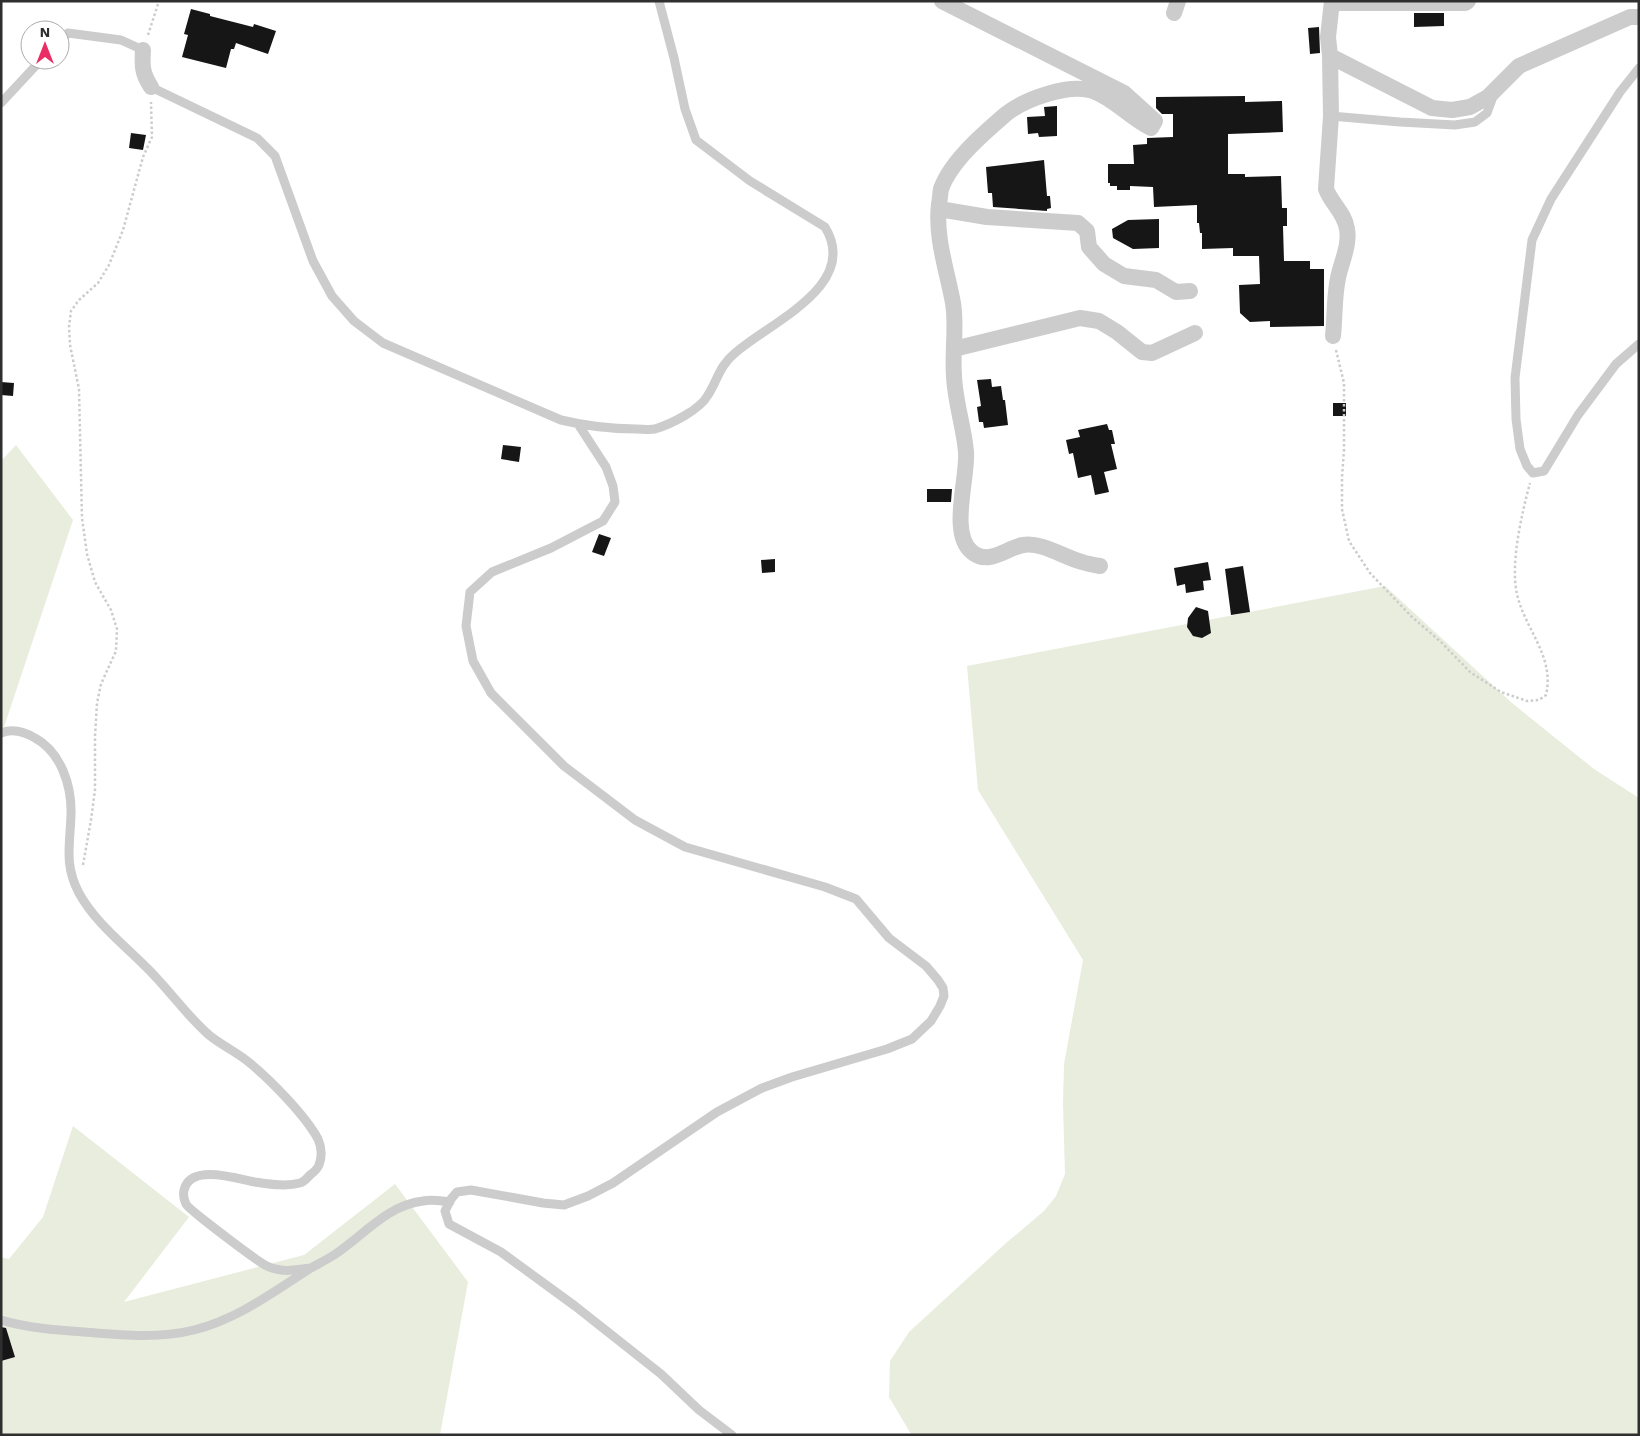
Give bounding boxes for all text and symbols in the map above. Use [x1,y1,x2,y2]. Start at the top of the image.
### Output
north arrow [20,20,70,70]
text: N [40,24,50,40]

